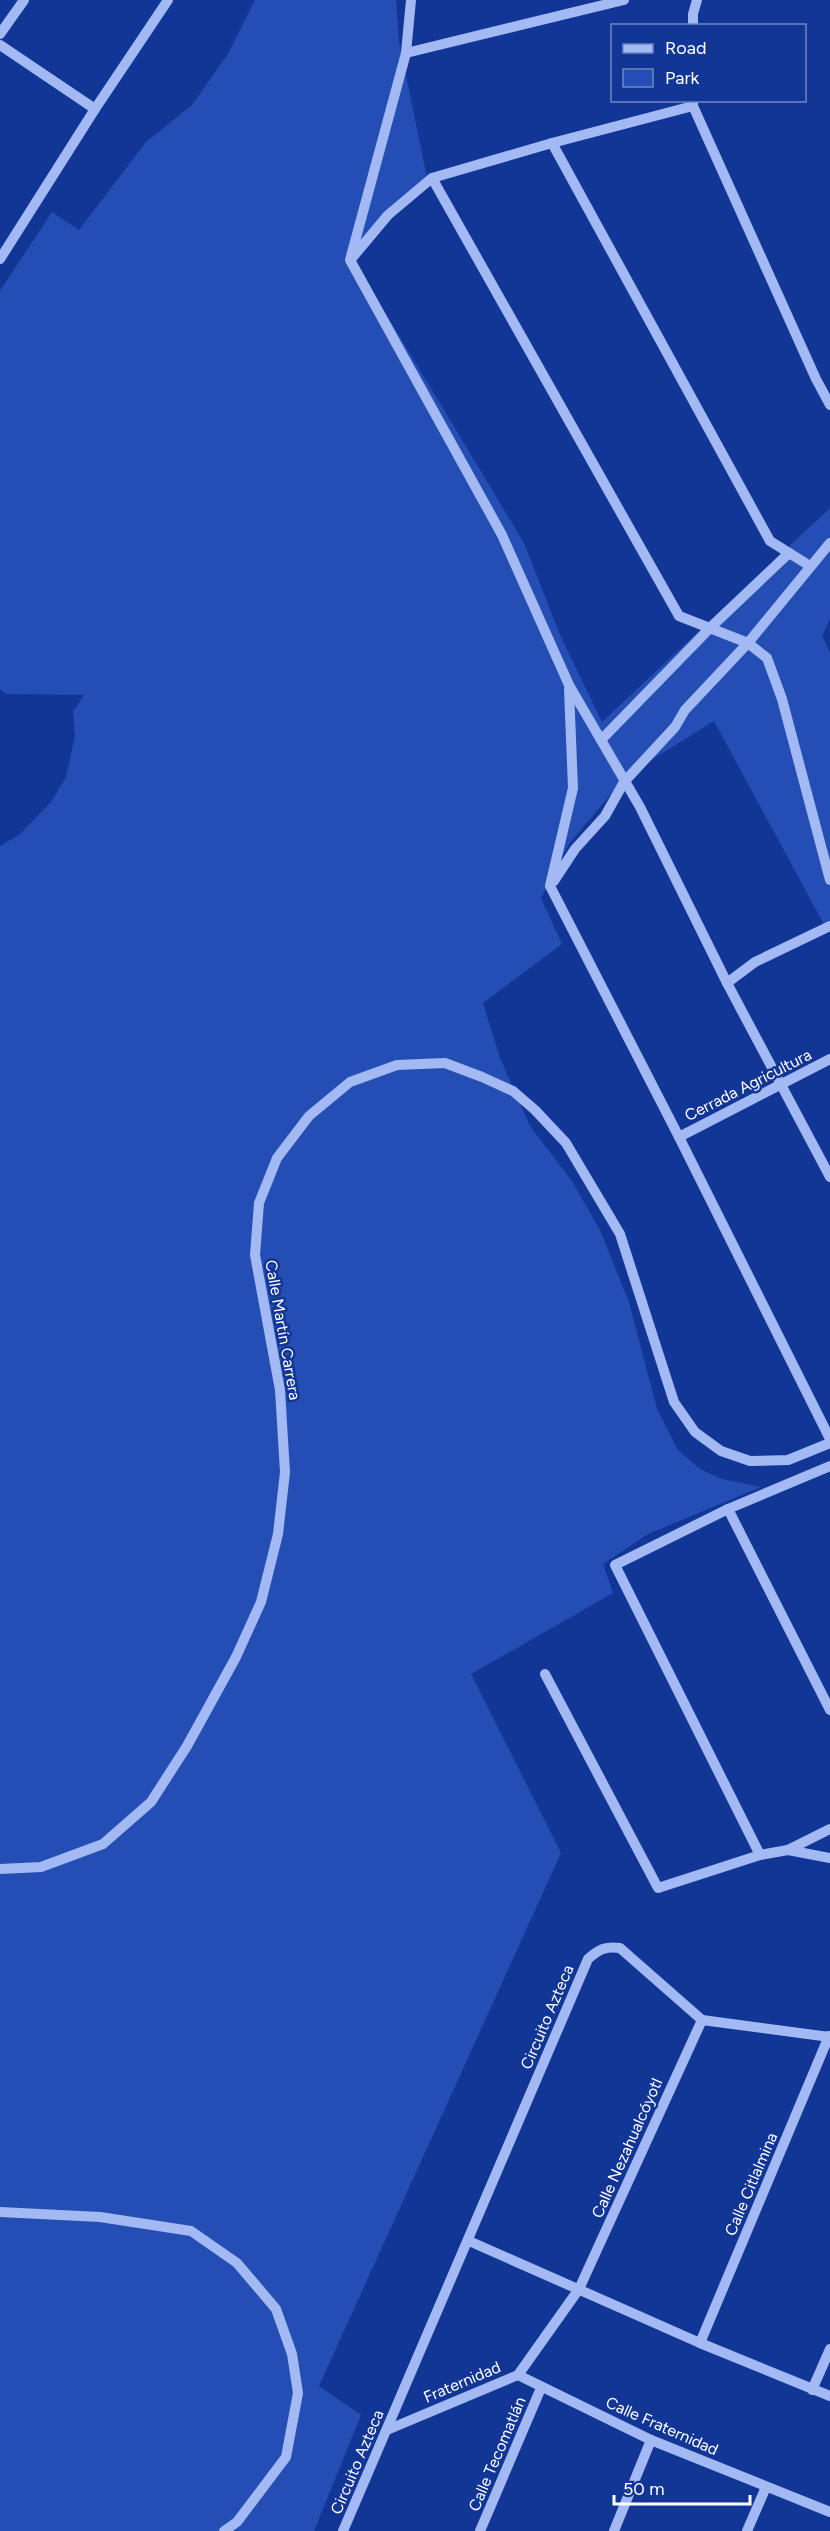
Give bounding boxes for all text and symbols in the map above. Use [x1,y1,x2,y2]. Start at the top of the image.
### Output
legend [611,24,806,102]
text: Road [665,37,706,59]
text: Park [665,67,700,89]
street label: Cerrada Agricultura [681,1045,815,1125]
street label: Calle Martín Carrera [261,1258,305,1402]
street label: Circuito Azteca [516,1962,578,2072]
street label: Calle Nezahualcóyotl [588,2075,666,2221]
street label: Calle Citlalmina [721,2130,781,2238]
street label: Fraternidad [421,2357,503,2407]
street label: Calle Fraternidad [603,2393,721,2459]
street label: Calle Tecomatlán [464,2394,530,2514]
street label: Circuito Azteca [326,2407,388,2517]
scale bar [614,2468,750,2506]
text: 50 m [623,2478,665,2500]

